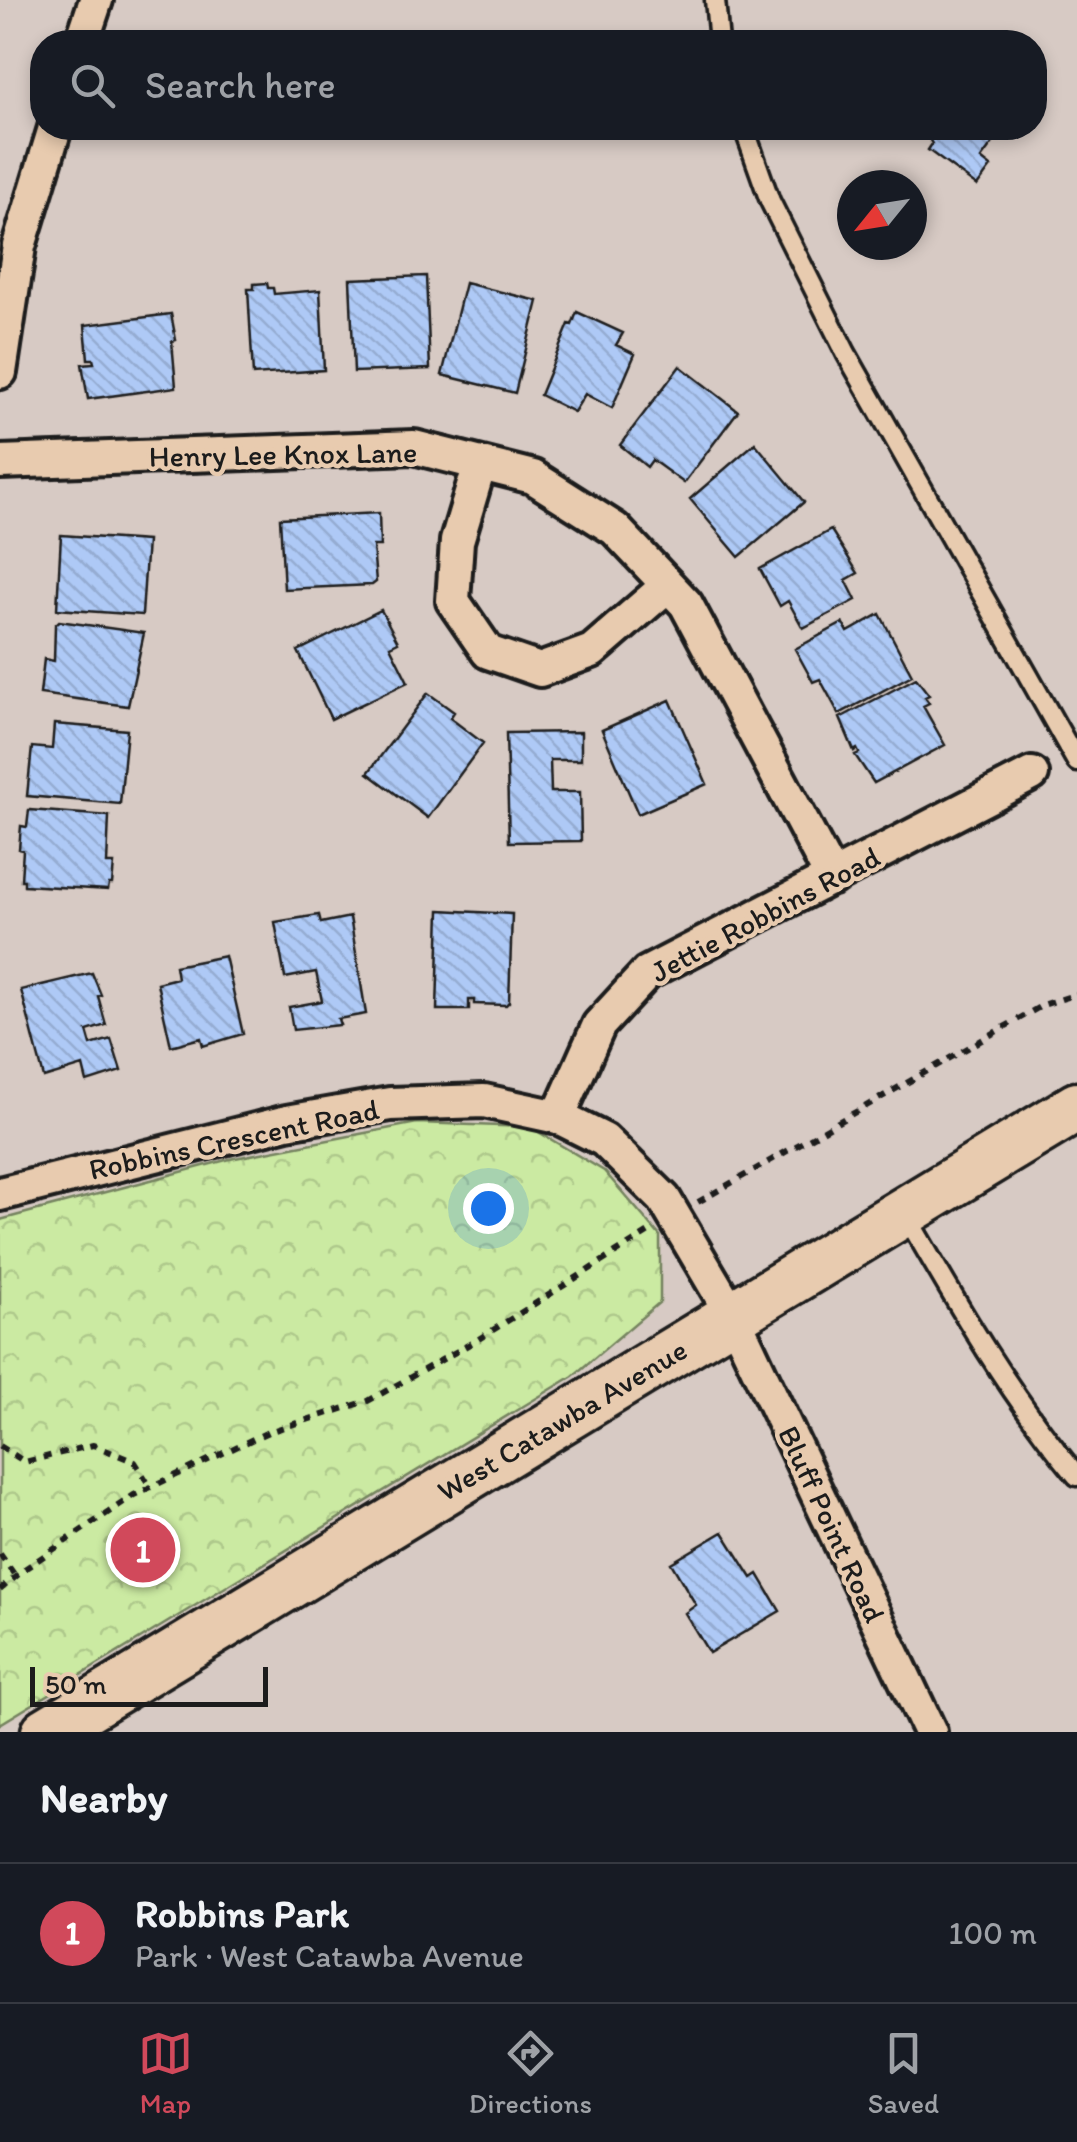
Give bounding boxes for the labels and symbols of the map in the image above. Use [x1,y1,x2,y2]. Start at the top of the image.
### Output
north arrow [837,170,927,260]
street label: Henry Lee Knox Lane [148,433,418,475]
street label: Jettie Robbins Road [644,838,886,990]
street label: Robbins Crescent Road [86,1090,383,1188]
your location [463,1183,514,1234]
street label: West Catawba Avenue [430,1331,694,1509]
street label: Bluff Point Road [770,1420,894,1628]
pin: 1 [110,1512,176,1588]
scale bar [30,1662,268,1706]

